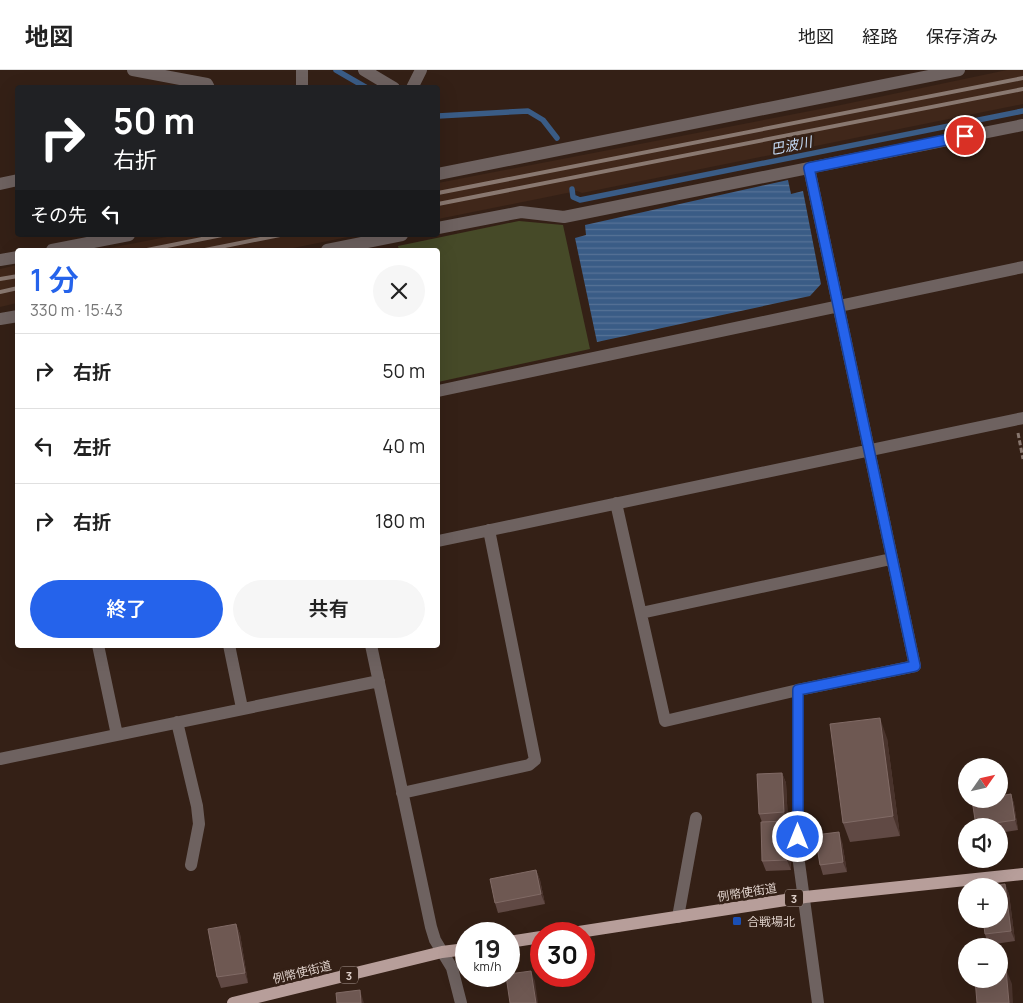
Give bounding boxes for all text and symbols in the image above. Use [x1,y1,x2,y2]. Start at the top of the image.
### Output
text: 地図 [25,19,73,52]
text: 地図 [798,24,834,48]
text: 経路 [862,24,898,48]
text: 保存済み [926,24,998,48]
text: 50 m [113,97,195,145]
icon: right [30,105,95,170]
pin [944,115,986,157]
icon: arrive [951,122,979,150]
water label: 巴波川 [769,131,815,158]
text: 右折 [113,145,157,175]
icon: left [97,200,125,228]
text: その先 [30,202,87,228]
text: 1 分 [30,259,79,300]
button: close [373,265,425,317]
text: 330 m · 15:43 [30,299,123,321]
icon: right [30,357,58,385]
text: 50 m [383,358,425,384]
text: 右折 [73,359,111,385]
icon: left [30,432,58,460]
text: 40 m [382,433,425,459]
text: 左折 [73,434,111,460]
icon: right [30,507,58,535]
text: 180 m [375,508,425,534]
text: 右折 [73,509,111,535]
button: 終了 [30,580,223,638]
button: 共有 [233,580,425,638]
north arrow [958,758,1008,808]
map controls [958,758,1008,988]
position arrow [771,810,823,862]
button: sound [958,818,1008,868]
button: + [958,878,1008,928]
street label: 例幣使街道 [716,879,778,905]
road number: 3 [785,890,803,906]
place label: 合戦場北 [747,913,795,930]
marker: 合戦場北 [731,915,743,927]
speed limit sign: 30 [530,922,595,987]
text: 19 [474,931,501,966]
button: − [958,938,1008,988]
street label: 例幣使街道 [271,956,333,988]
text: km/h [474,958,501,975]
road number: 3 [340,966,358,984]

